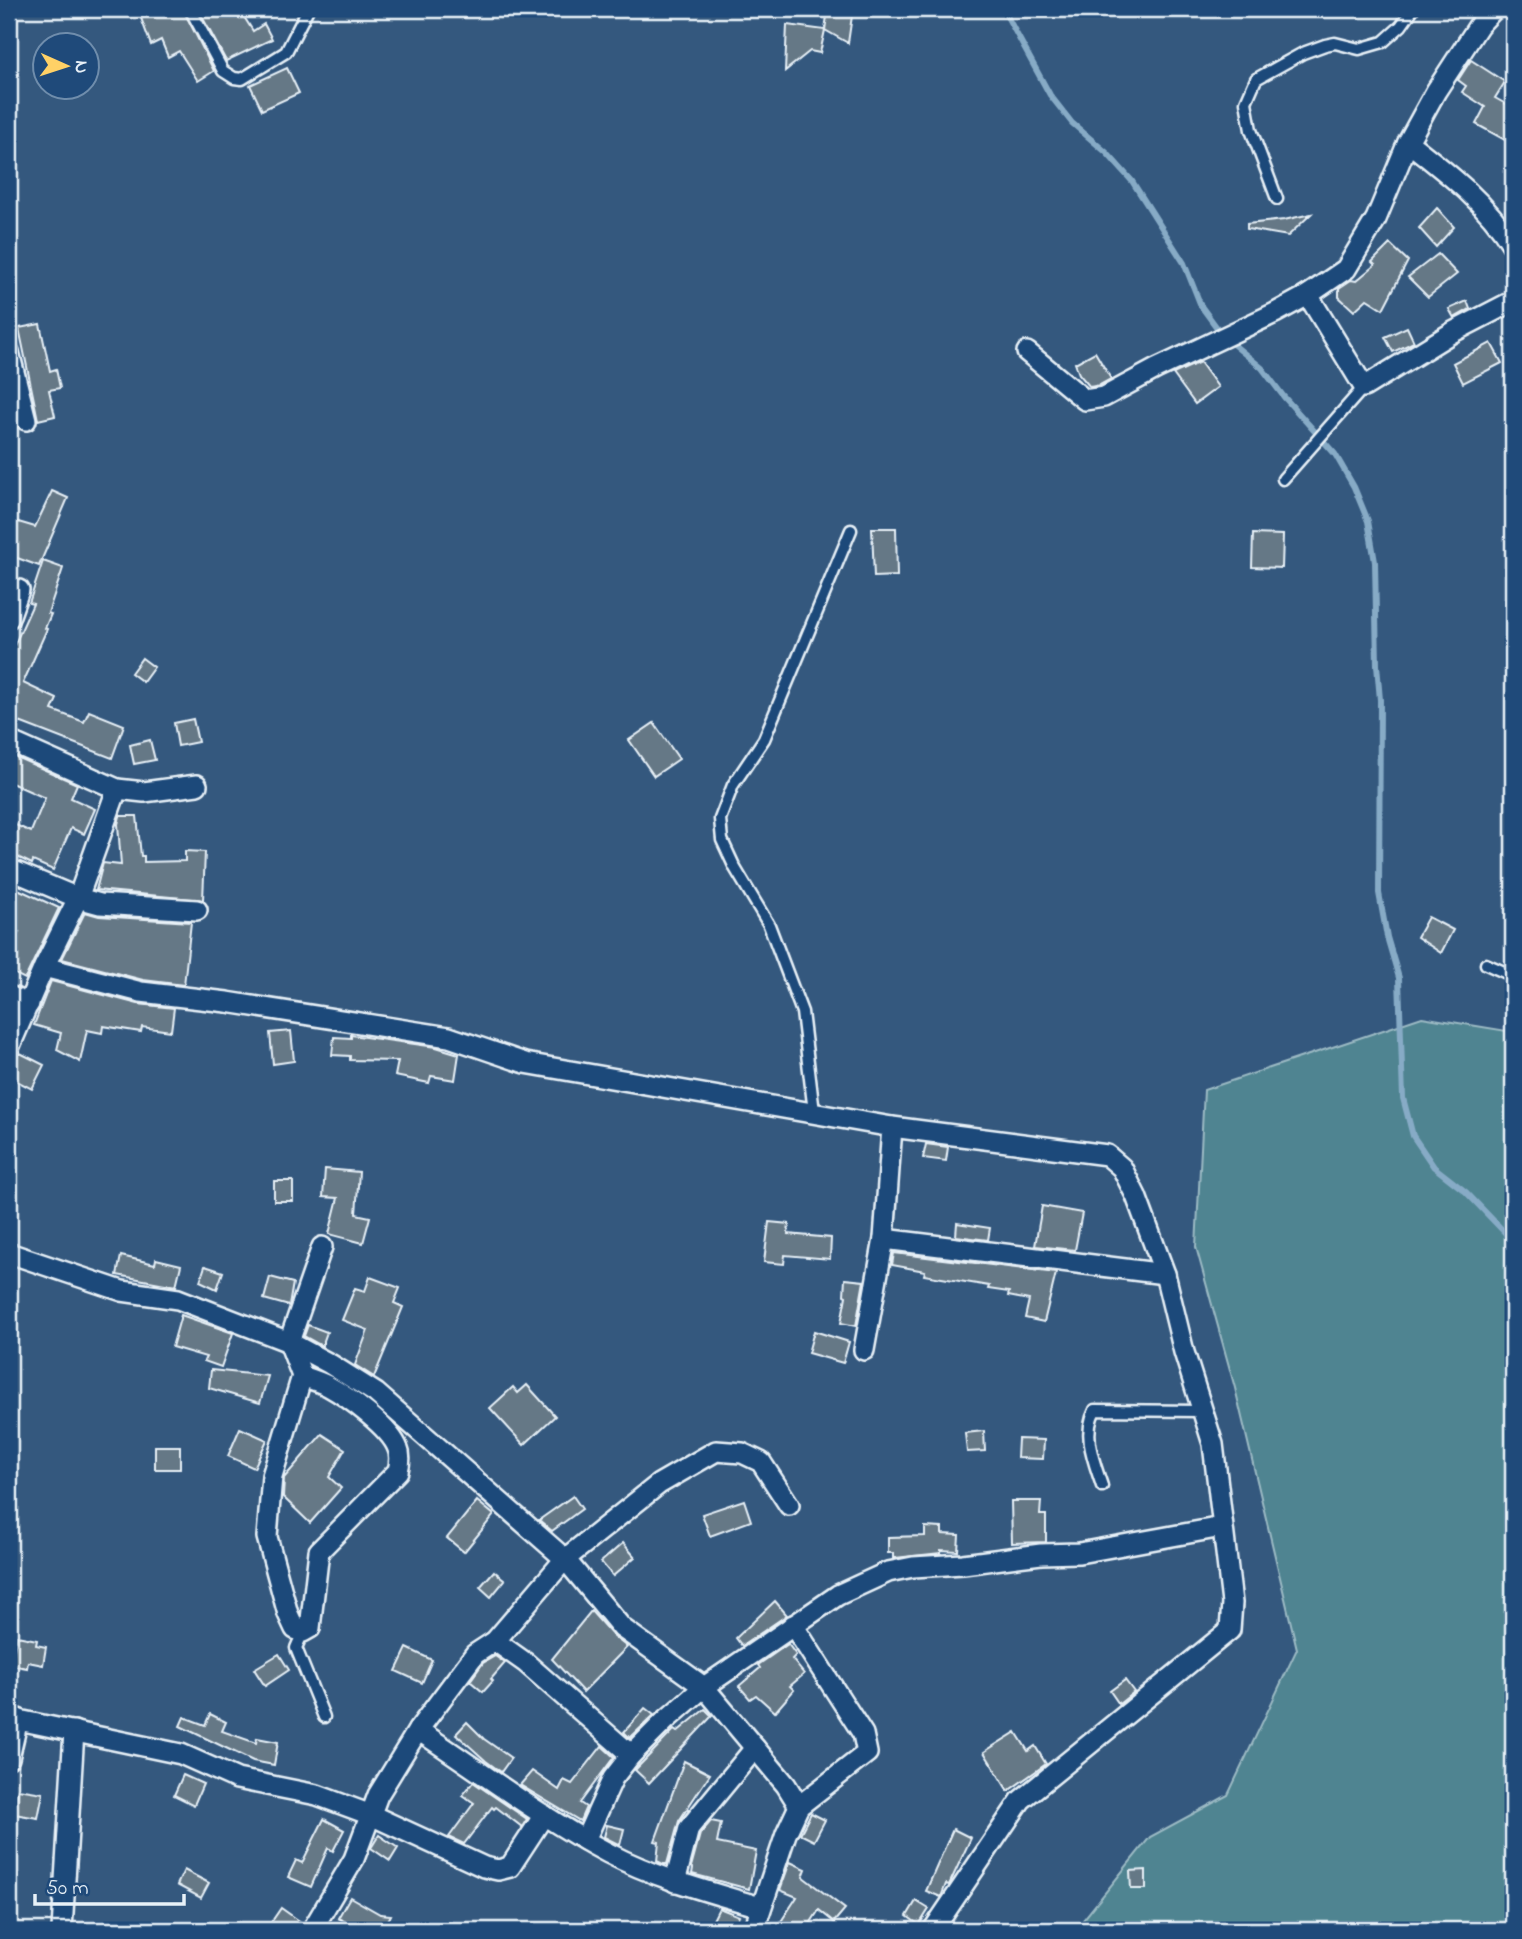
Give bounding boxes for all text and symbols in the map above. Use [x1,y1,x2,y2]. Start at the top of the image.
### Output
north arrow [32,32,102,102]
text: N [67,60,94,74]
scale bar [35,1862,184,1906]
text: 50 m [46,1874,89,1904]

